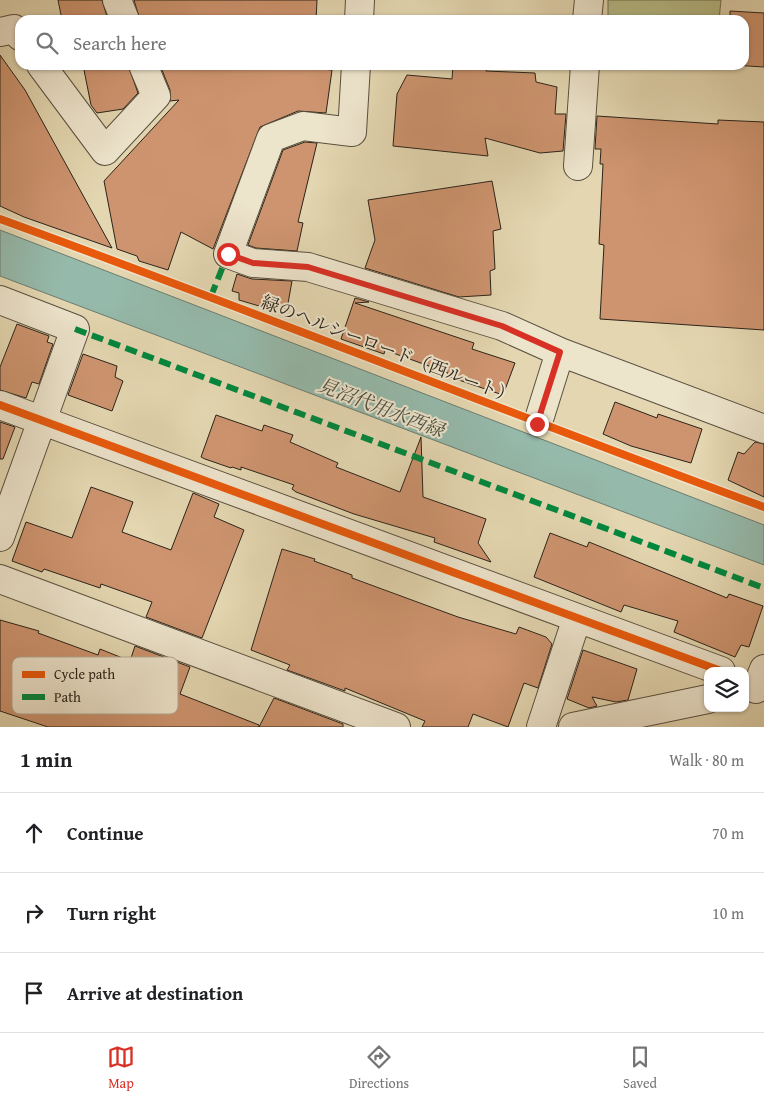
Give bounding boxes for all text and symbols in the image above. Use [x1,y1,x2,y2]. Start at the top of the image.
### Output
search box [15,15,749,70]
icon: search [33,29,61,57]
text: Search here [73,29,167,57]
route start [217,243,240,266]
street label: 緑のヘルシーロード（西ルート） [257,288,519,410]
water label: 見沼代用水西緑 [314,370,450,445]
route end [526,413,549,436]
legend [12,657,178,714]
text: Cycle path [54,664,115,684]
map controls [704,667,749,712]
button: layers [704,667,749,712]
text: Path [54,687,81,707]
text: 1 min [20,744,72,775]
text: Walk · 80 m [669,748,744,772]
icon: ahead [20,819,48,847]
text: Continue [67,819,144,847]
text: 70 m [712,821,744,845]
icon: right [20,899,48,927]
text: Turn right [67,899,156,927]
text: 10 m [712,901,744,925]
icon: arrive [20,979,48,1007]
text: Arrive at destination [67,979,243,1007]
tab: Map [107,1043,135,1093]
tab: Directions [349,1043,409,1093]
tab: Saved [623,1043,657,1093]

